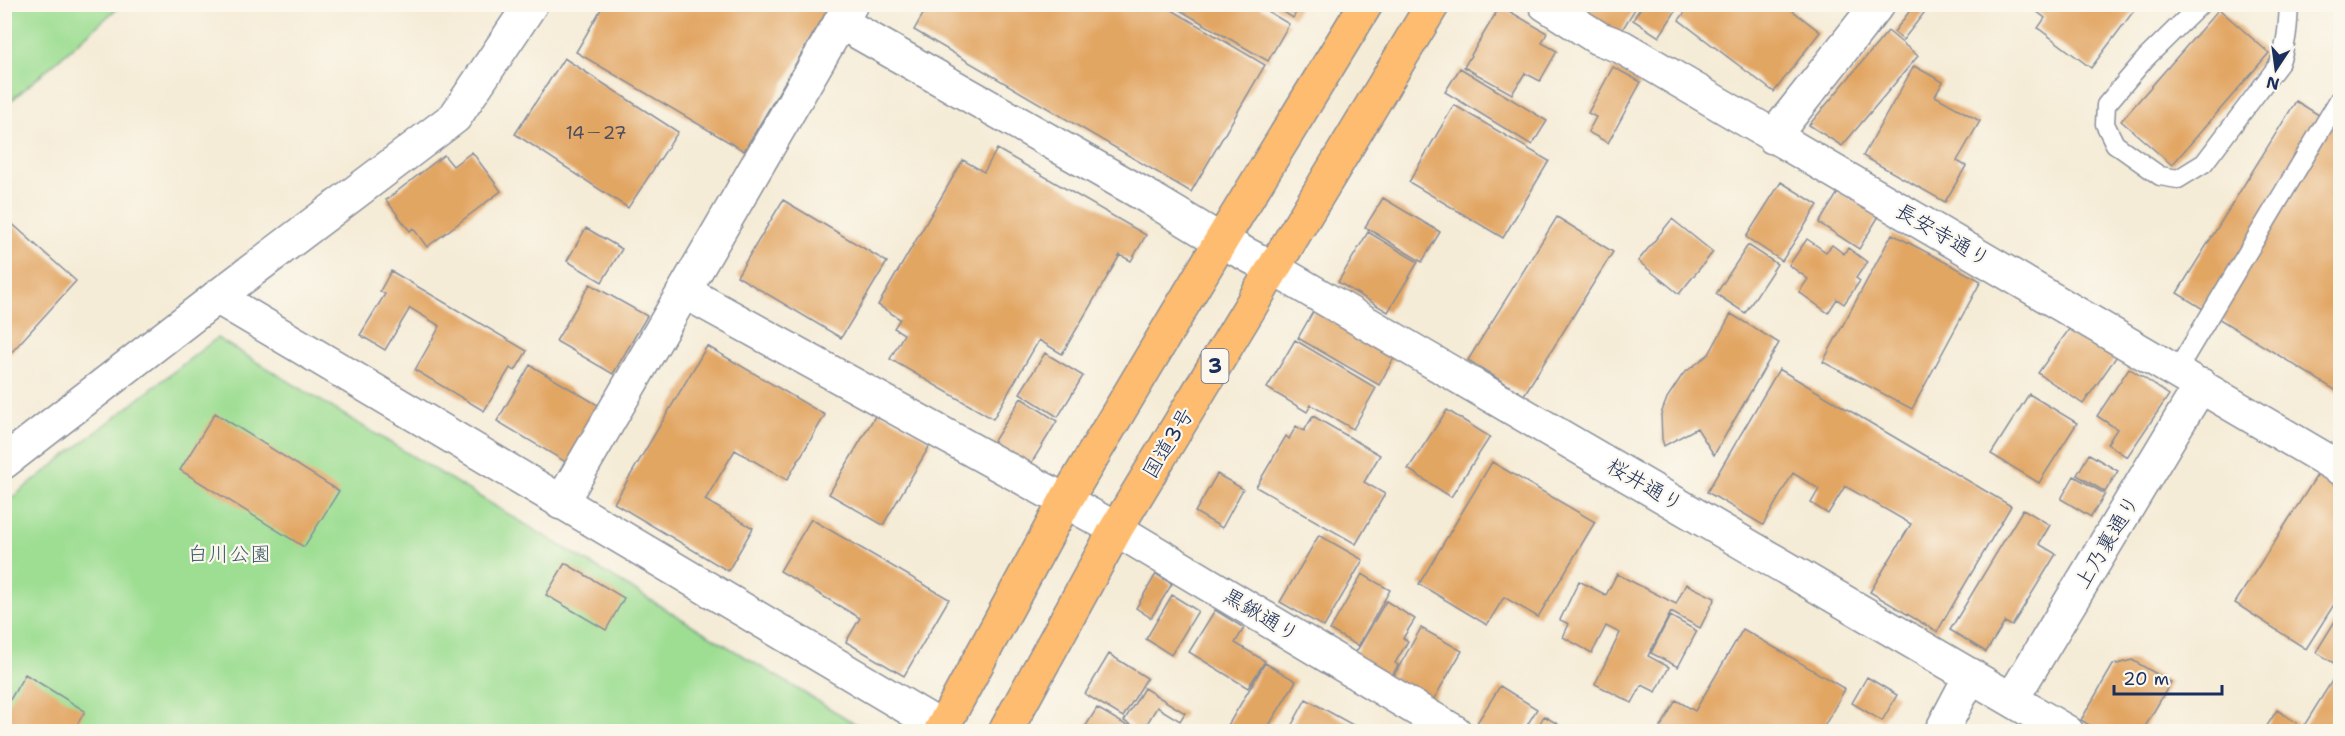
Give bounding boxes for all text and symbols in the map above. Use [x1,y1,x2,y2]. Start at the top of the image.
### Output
north arrow [2246,39,2306,99]
text: N [2264,71,2281,95]
house number: 14－27 [565,121,627,145]
street label: 長安寺通り [1891,197,1995,273]
road number: 3 [1202,349,1228,383]
street label: 国道3号 [1136,402,1200,484]
street label: 桜井通り [1602,452,1688,518]
street label: 上乃裏通り [2068,490,2146,594]
park label: 白川公園 [187,540,271,568]
street label: 黒鍬通り [1218,581,1304,649]
scale bar [2114,658,2222,696]
text: 20 m [2123,667,2169,691]

